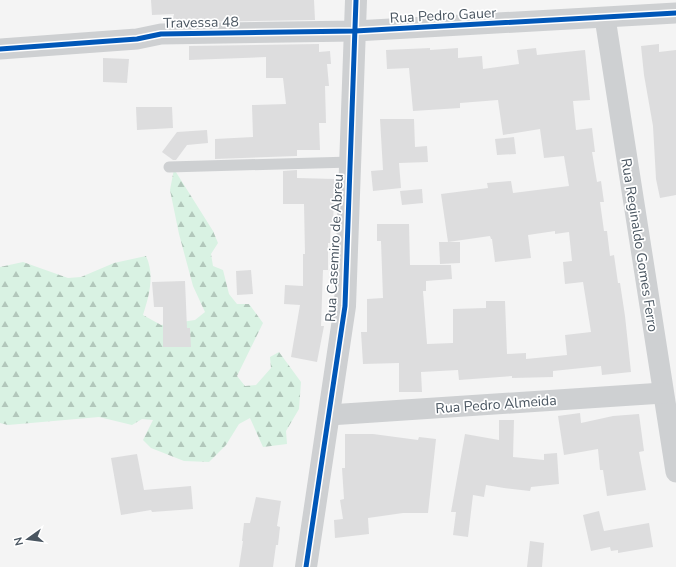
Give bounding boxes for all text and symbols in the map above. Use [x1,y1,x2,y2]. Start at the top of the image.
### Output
street label: Rua Pedro Gauer [389,3,497,28]
street label: Travessa 48 [163,12,239,33]
street label: Rua Reginaldo Gomes Ferro [616,157,663,334]
street label: Rua Casemiro de Abreu [321,173,348,323]
street label: Rua Pedro Almeida [435,391,557,418]
north arrow [8,519,48,559]
text: N [11,535,27,547]

